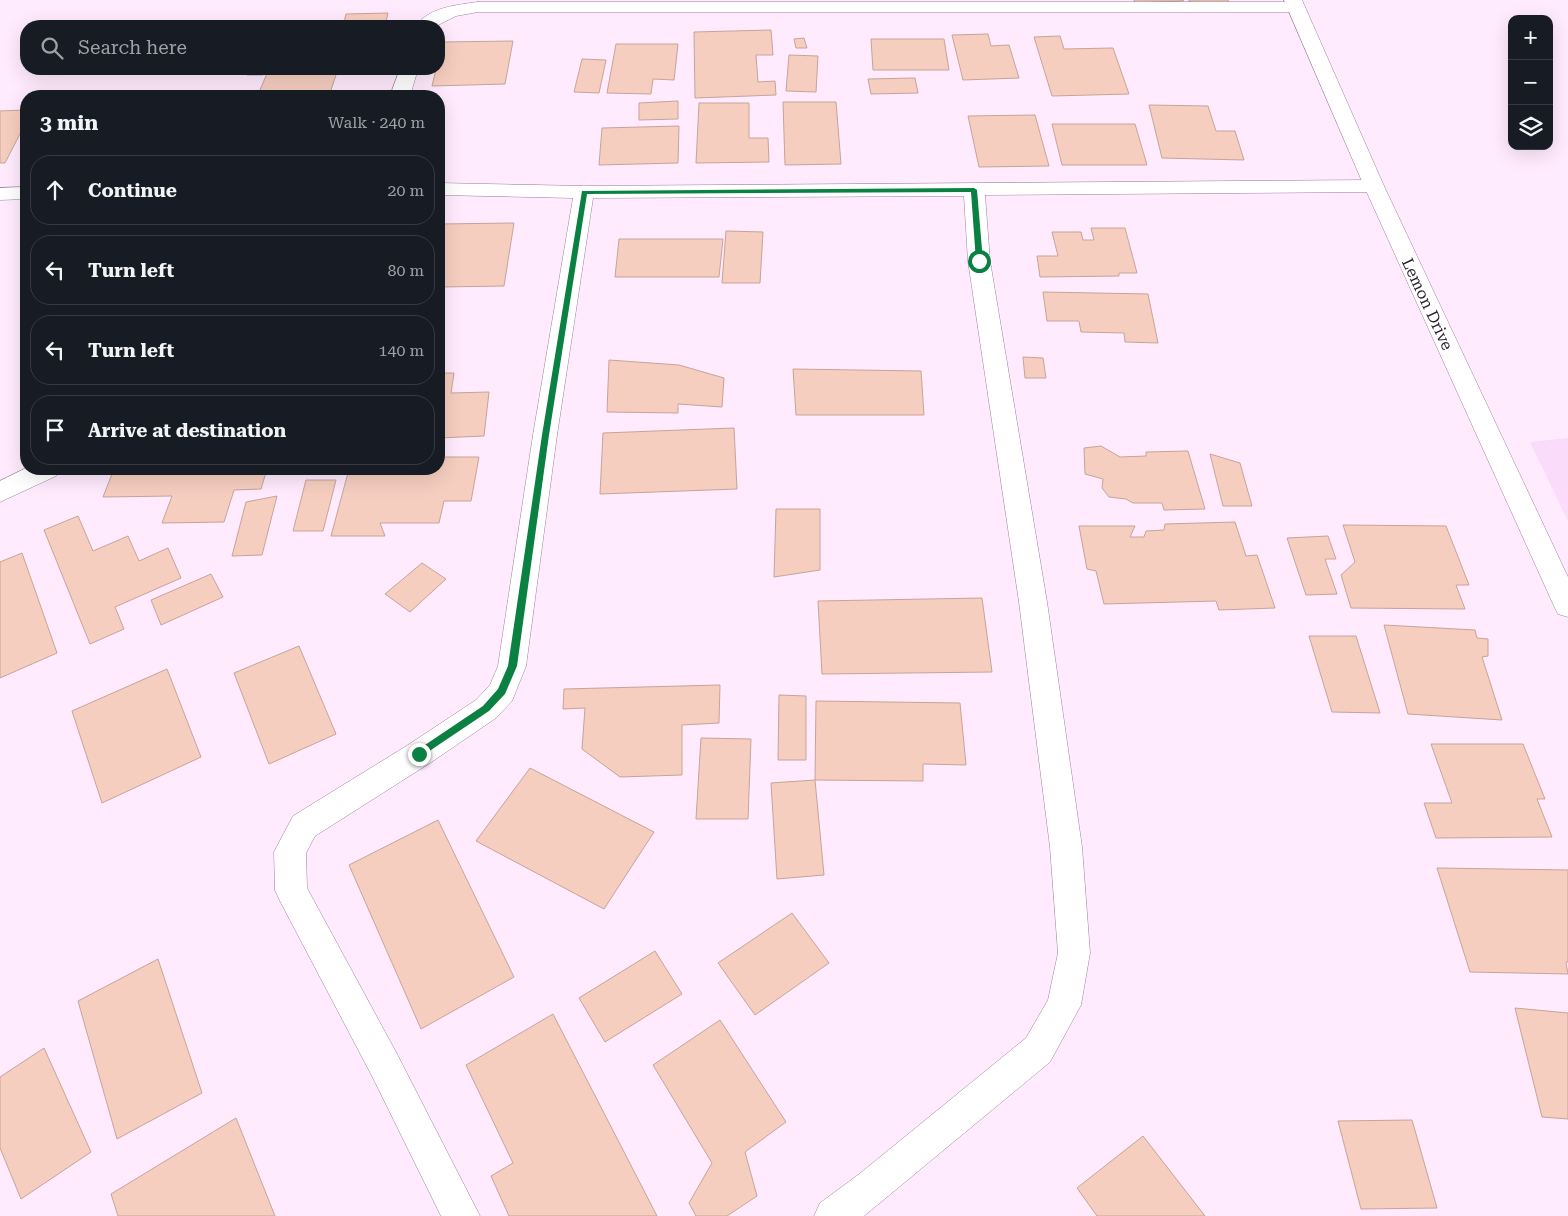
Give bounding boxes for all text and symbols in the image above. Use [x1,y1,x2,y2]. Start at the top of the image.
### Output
map controls [1508,15,1553,150]
button: + [1508,15,1553,60]
search box [20,20,445,75]
icon: search [38,34,66,62]
text: Search here [78,36,187,59]
button: − [1508,60,1553,105]
button: layers [1508,105,1553,150]
text: 3 min [40,111,98,135]
text: Walk · 240 m [328,113,425,132]
icon: ahead [41,176,69,204]
text: Continue [88,179,177,202]
text: 20 m [387,181,424,200]
route start [968,250,991,273]
street label: Lemon Drive [1398,255,1457,353]
icon: left [41,256,69,284]
text: Turn left [88,259,174,282]
text: 80 m [387,261,424,280]
icon: left [41,336,69,364]
text: Turn left [88,339,174,362]
text: 140 m [378,341,424,360]
icon: arrive [41,416,69,444]
text: Arrive at destination [88,419,286,442]
route end [408,743,431,766]

